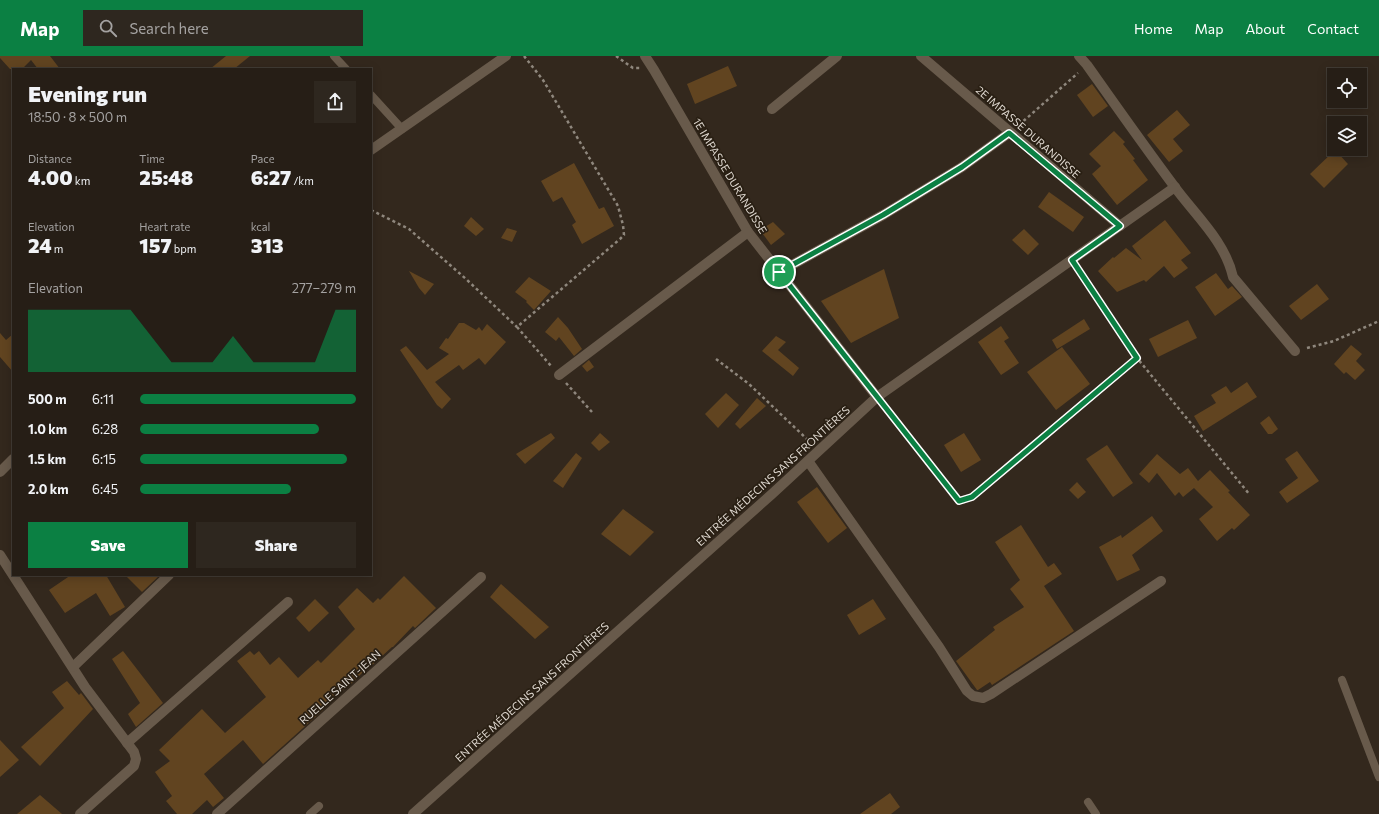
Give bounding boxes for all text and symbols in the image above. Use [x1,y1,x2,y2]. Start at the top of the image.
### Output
search box [83,10,363,46]
text: Map [20,17,59,40]
icon: search [97,17,119,39]
text: Search here [129,19,209,37]
text: Home [1134,20,1173,37]
text: Map [1195,20,1223,37]
text: About [1245,20,1285,37]
text: Contact [1307,20,1359,37]
map controls [1327,68,1367,156]
button: locate [1327,68,1367,108]
text: Evening run [28,80,147,107]
button: share [314,81,356,123]
street label: 2E IMPASSE DURANDISSE [974,83,1083,180]
text: 18:50 · 8 × 500 m [28,109,127,125]
street label: 1E IMPASSE DURANDISSE [691,116,770,236]
button: layers [1327,116,1367,156]
text: Distance [28,152,72,165]
text: Time [139,152,165,165]
text: Pace [251,152,275,165]
text: 4.00 [28,165,73,189]
text: 25:48 [139,165,193,189]
text: 6:27 [251,165,291,189]
text: km [73,174,90,187]
text: /km [291,174,314,187]
text: Elevation [28,220,74,233]
text: Heart rate [139,220,190,233]
text: kcal [251,220,270,233]
text: 24 [28,233,52,257]
text: 157 [139,233,172,257]
text: 313 [251,233,284,257]
text: m [52,242,63,255]
text: bpm [172,242,196,255]
pin [762,255,796,289]
icon: arrive [768,261,790,283]
text: Elevation [28,280,83,296]
text: 277–279 m [292,280,356,296]
text: 500 m [28,391,67,407]
text: 6:11 [92,391,114,407]
street label: ENTRÉE MÉDECINS SANS FRONTIÈRES [692,402,852,548]
text: 1.0 km [28,421,67,437]
text: 6:28 [92,421,118,437]
text: 1.5 km [28,451,66,467]
text: 6:15 [92,451,116,467]
text: 2.0 km [28,481,69,497]
text: 6:45 [92,481,118,497]
button: Save [28,522,188,568]
button: Share [196,522,356,568]
street label: ENTRÉE MÉDECINS SANS FRONTIÈRES [451,618,611,764]
street label: RUELLE SAINT-JEAN [296,647,384,727]

